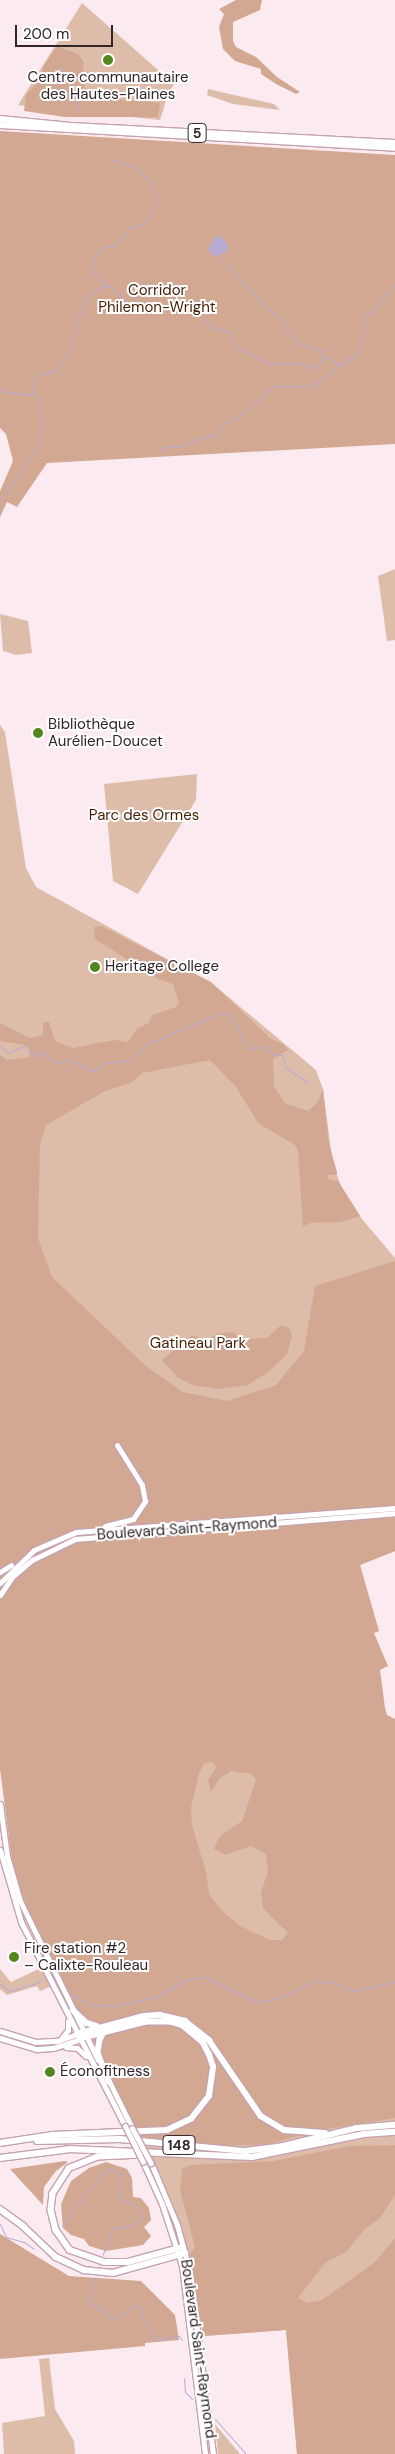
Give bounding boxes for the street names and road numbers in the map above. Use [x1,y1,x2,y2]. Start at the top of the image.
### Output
road number: 5 [187,122,207,144]
street label: Boulevard Saint-Raymond [96,1514,278,1544]
road number: 148 [162,2134,196,2156]
street label: Boulevard Saint-Raymond [177,2258,219,2440]

